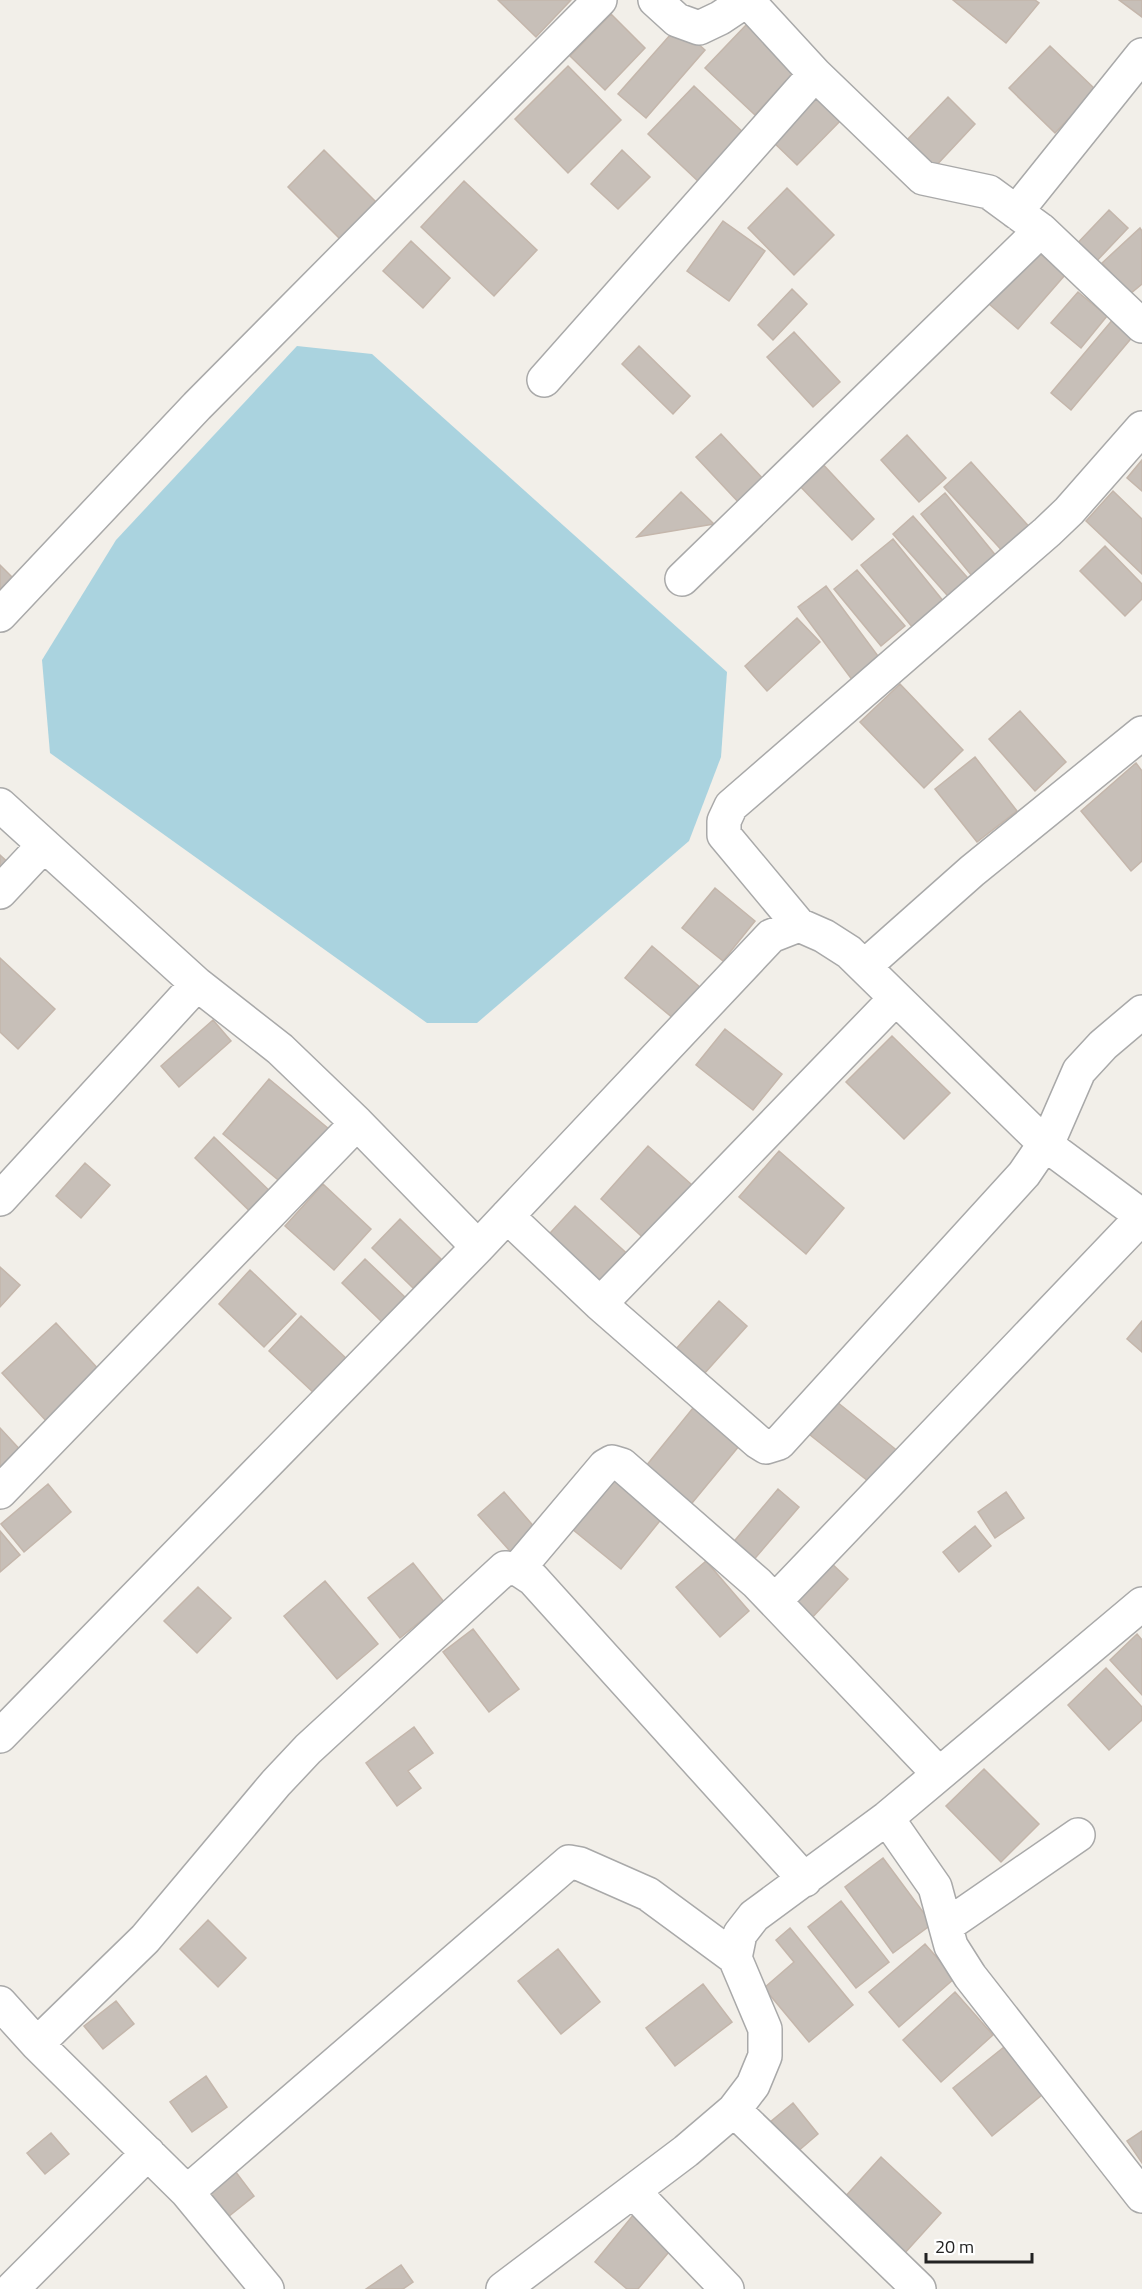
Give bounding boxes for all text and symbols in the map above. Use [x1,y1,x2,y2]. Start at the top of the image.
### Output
scale bar [926,2226,1032,2264]
text: 20 m [935,2233,974,2260]

